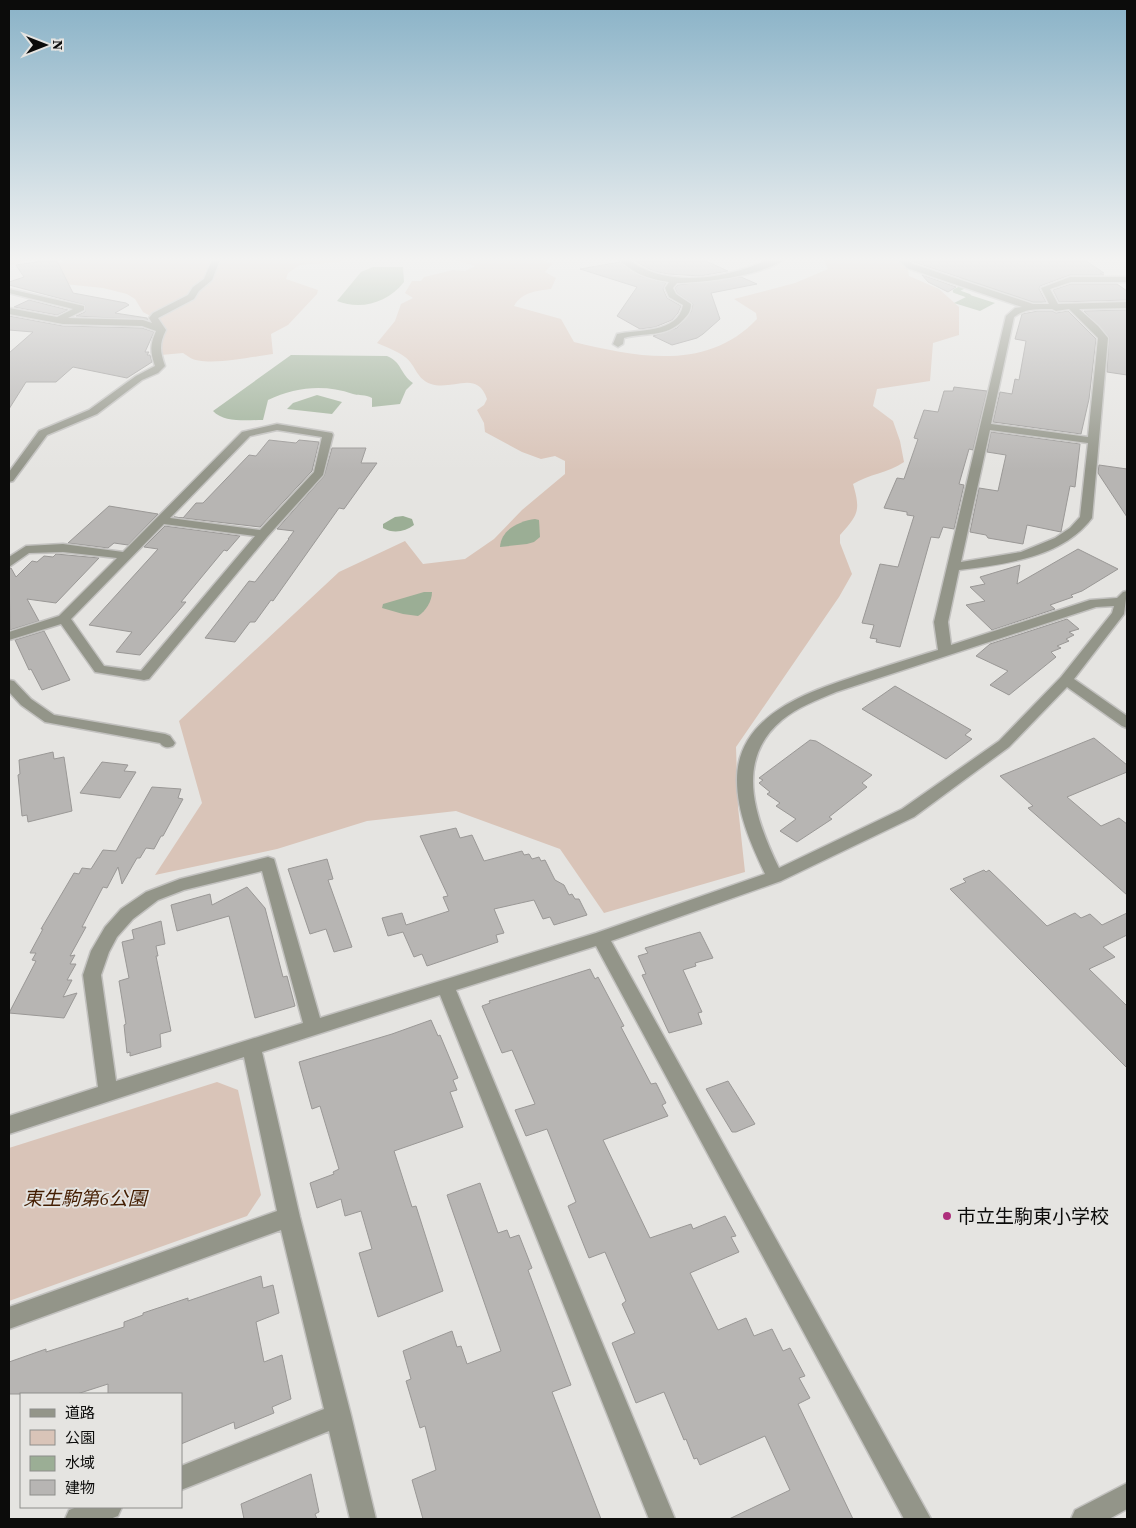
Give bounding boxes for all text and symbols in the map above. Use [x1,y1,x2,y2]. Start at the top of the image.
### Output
north arrow [20,20,70,70]
text: N [48,40,68,50]
park label: 東生駒第6公園 [23,1185,150,1211]
place label: 市立生駒東小学校 [957,1203,1109,1229]
marker: 市立生駒東小学校 [941,1210,953,1222]
legend [20,1393,182,1508]
text: 道路 [65,1402,95,1423]
text: 公園 [65,1427,95,1448]
text: 水域 [65,1452,95,1473]
text: 建物 [65,1477,95,1498]

